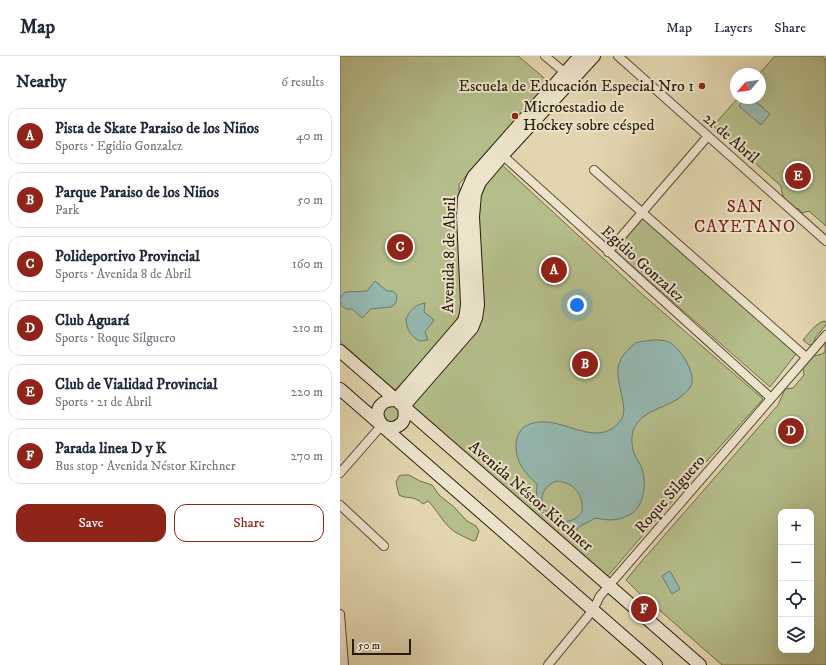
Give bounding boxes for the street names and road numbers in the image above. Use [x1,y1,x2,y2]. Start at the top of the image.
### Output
street label: 21 de Abril [699,108,763,168]
street label: Avenida 8 de Abril [438,197,460,313]
street label: Egidio Gonzalez [597,221,689,307]
street label: Avenida Néstor Kirchner [465,436,597,556]
street label: Roque Silguero [631,451,710,537]

